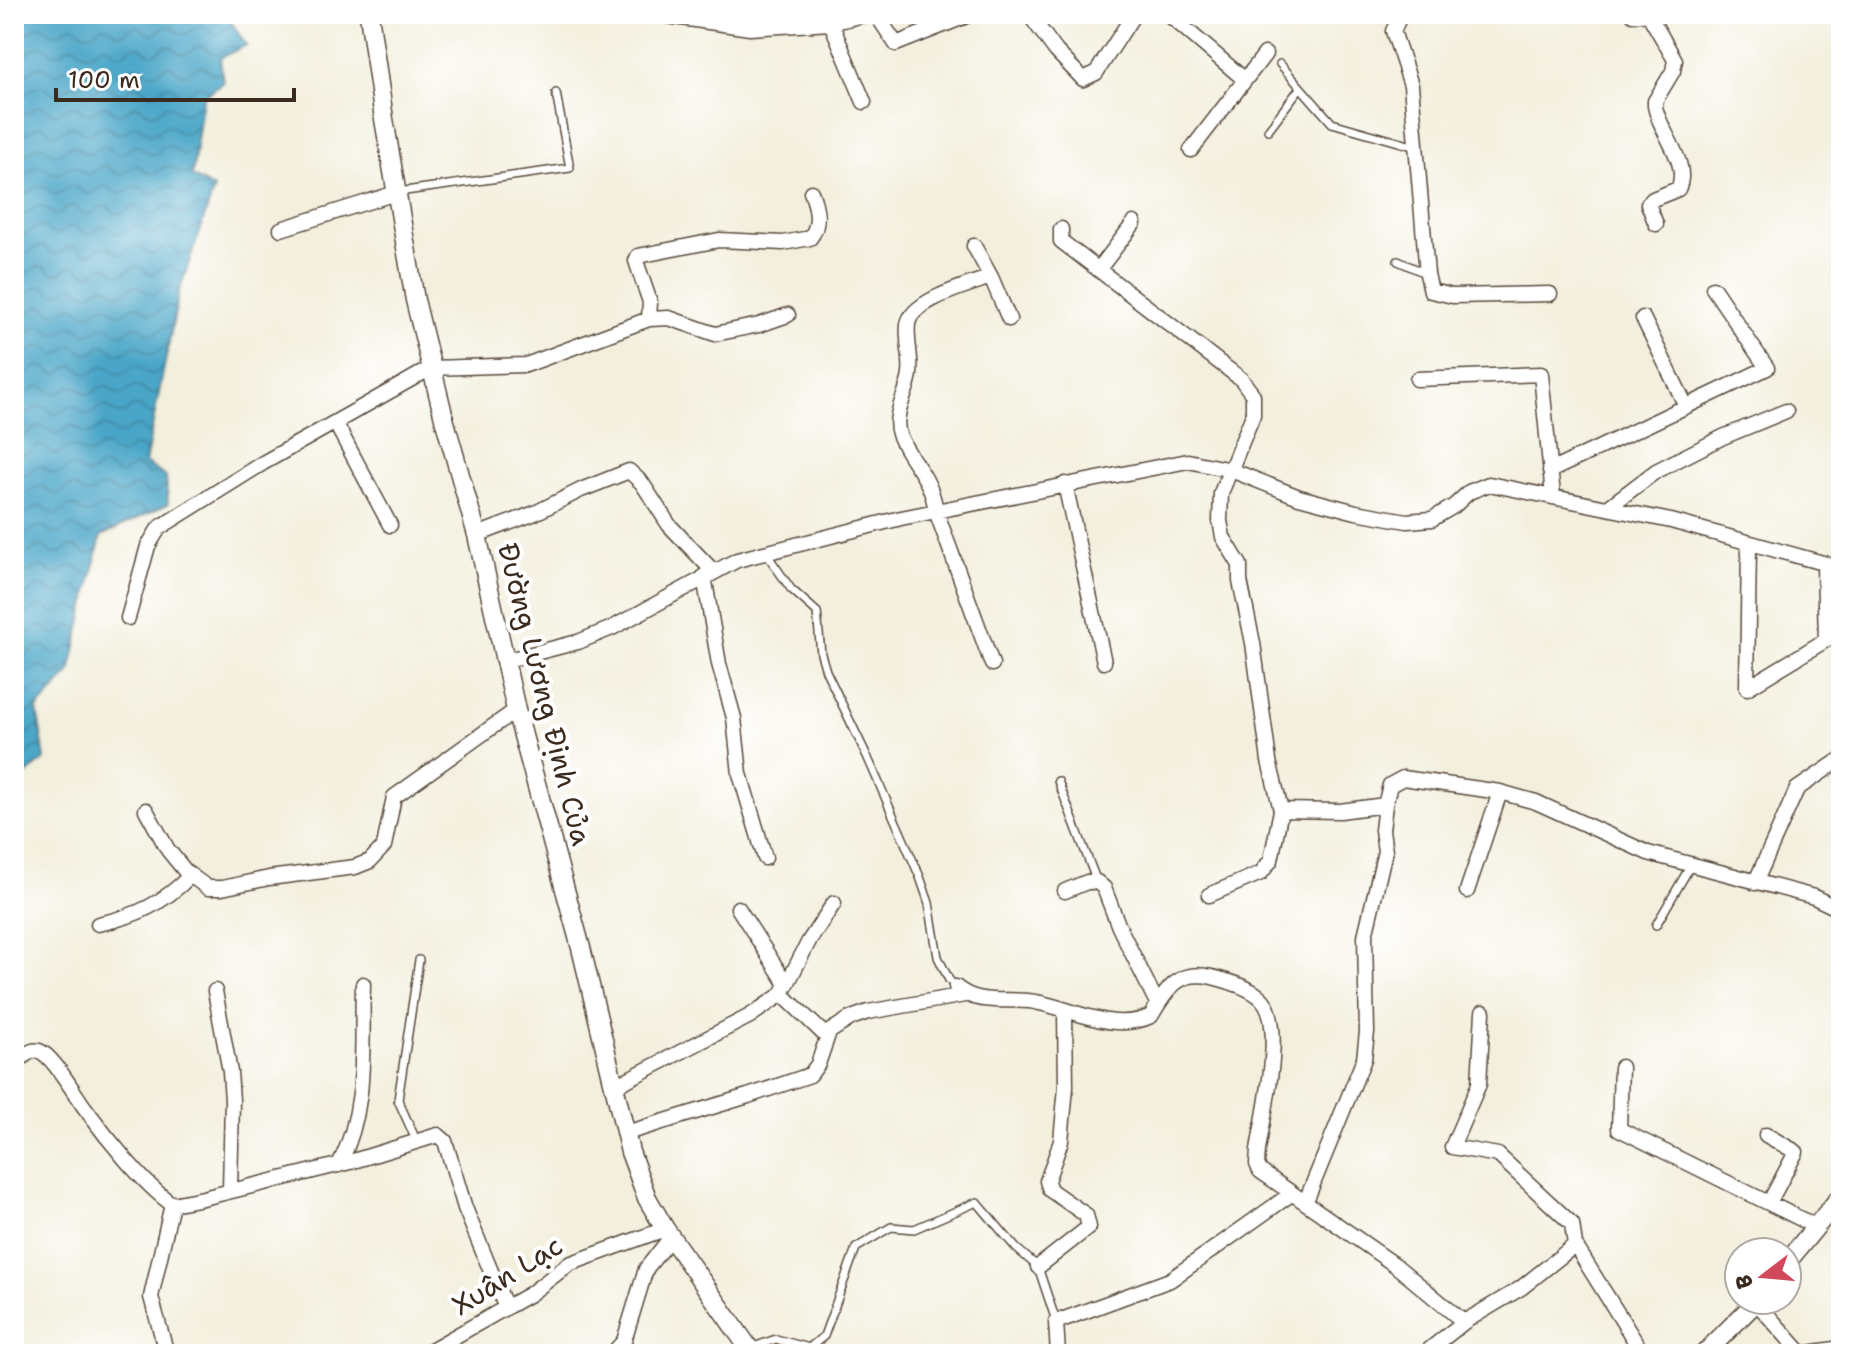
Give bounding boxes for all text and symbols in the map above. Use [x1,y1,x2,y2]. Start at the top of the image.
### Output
scale bar [56,52,294,102]
text: 100 m [68,64,140,96]
street label: Đường Lương Định Của [489,539,601,849]
street label: Xuân Lạc [445,1226,569,1324]
north arrow [1723,1236,1803,1316]
text: B [1728,1271,1760,1292]

